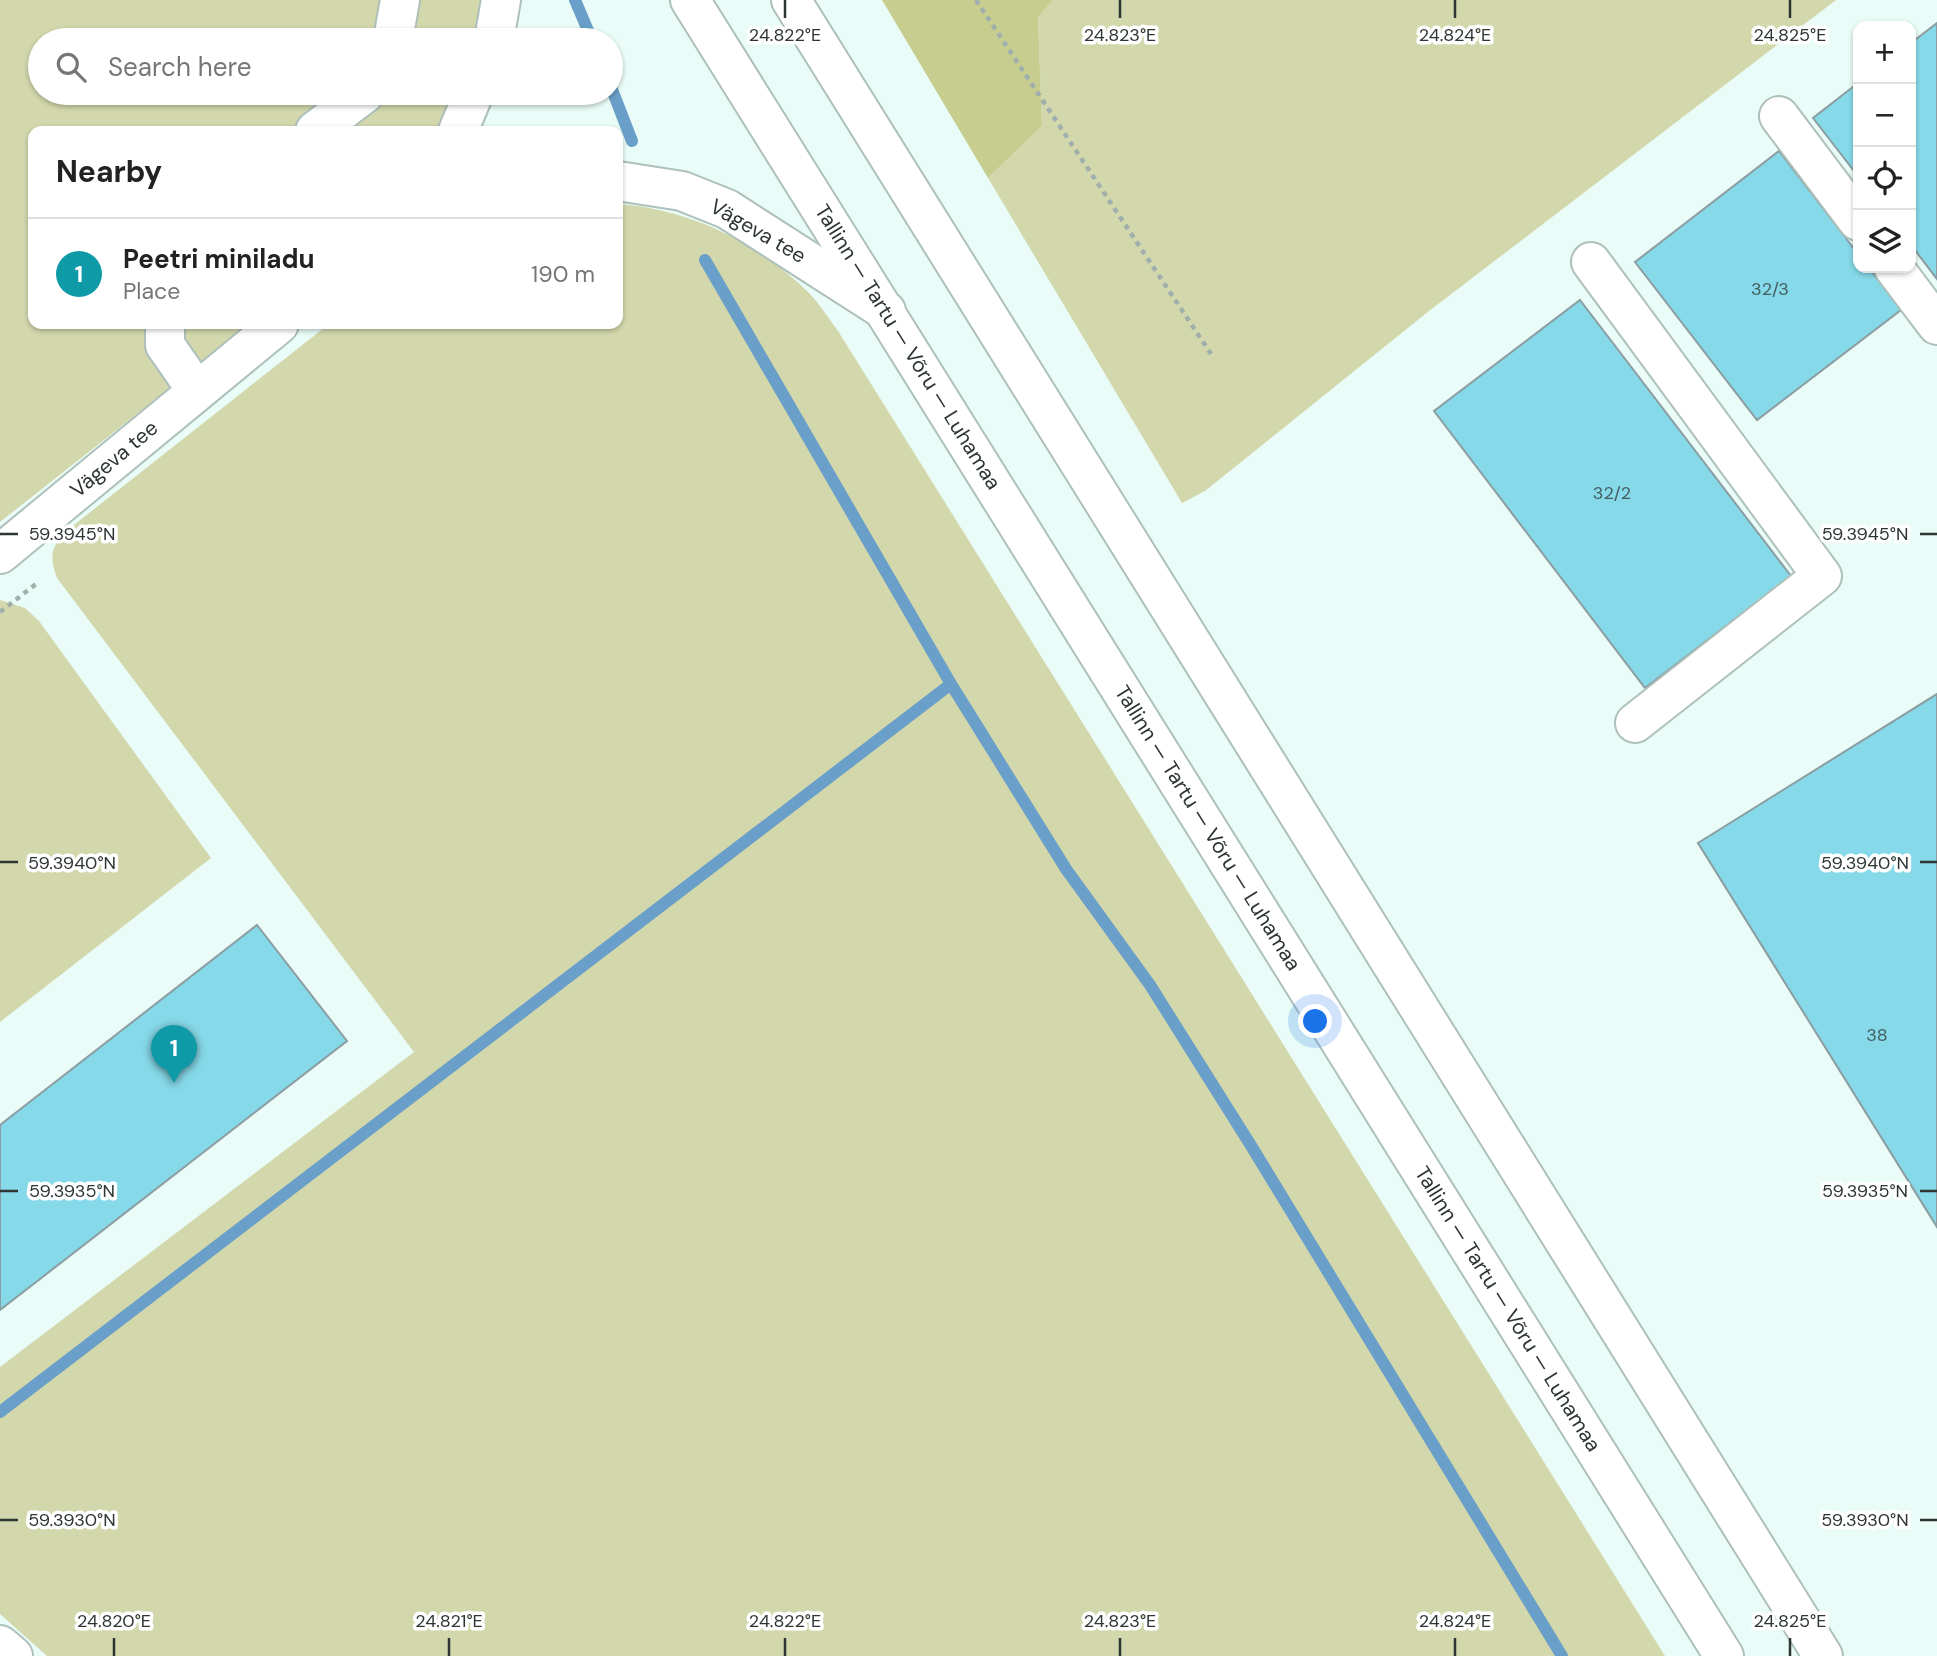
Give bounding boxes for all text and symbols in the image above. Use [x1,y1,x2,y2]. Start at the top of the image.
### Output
map controls [1853,21,1916,273]
button: + [1853,21,1916,84]
text: 24.822°E [749,23,821,47]
text: 24.823°E [1084,23,1156,47]
text: 24.824°E [1419,23,1491,47]
text: 24.825°E [1754,23,1826,47]
search box [28,28,623,105]
icon: search [52,48,90,86]
text: Search here [108,50,251,84]
button: − [1853,84,1916,147]
button: locate [1853,147,1916,210]
text: Nearby [56,152,162,191]
street label: Vägeva tee [705,192,811,270]
street label: Tallinn — Tartu — Võru — Luhamaa [808,199,1008,495]
button: layers [1853,210,1916,273]
text: Peetri miniladu [123,242,315,276]
text: 1 [75,259,83,289]
text: 190 m [531,259,595,289]
text: Place [123,276,180,306]
house number: 32/3 [1751,277,1789,301]
street label: Vägeva tee [64,414,164,504]
house number: 32/2 [1593,481,1631,505]
text: 59.3945°N [29,522,115,546]
text: 59.3945°N [1822,522,1908,546]
street label: Tallinn — Tartu — Võru — Luhamaa [1108,680,1308,976]
text: 59.3940°N [28,851,116,875]
text: 59.3940°N [1821,851,1909,875]
your location [1298,1004,1332,1038]
house number: 38 [1866,1023,1888,1047]
pin: 1 [151,1025,197,1083]
street label: Tallinn — Tartu — Võru — Luhamaa [1408,1161,1608,1457]
text: 59.3935°N [29,1179,115,1203]
text: 59.3935°N [1822,1179,1908,1203]
text: 59.3930°N [28,1508,116,1532]
text: 59.3930°N [1821,1508,1909,1532]
text: 24.820°E [77,1609,151,1633]
text: 24.821°E [415,1609,483,1633]
text: 24.822°E [749,1609,821,1633]
text: 24.823°E [1084,1609,1156,1633]
text: 24.824°E [1419,1609,1491,1633]
text: 24.825°E [1754,1609,1826,1633]

